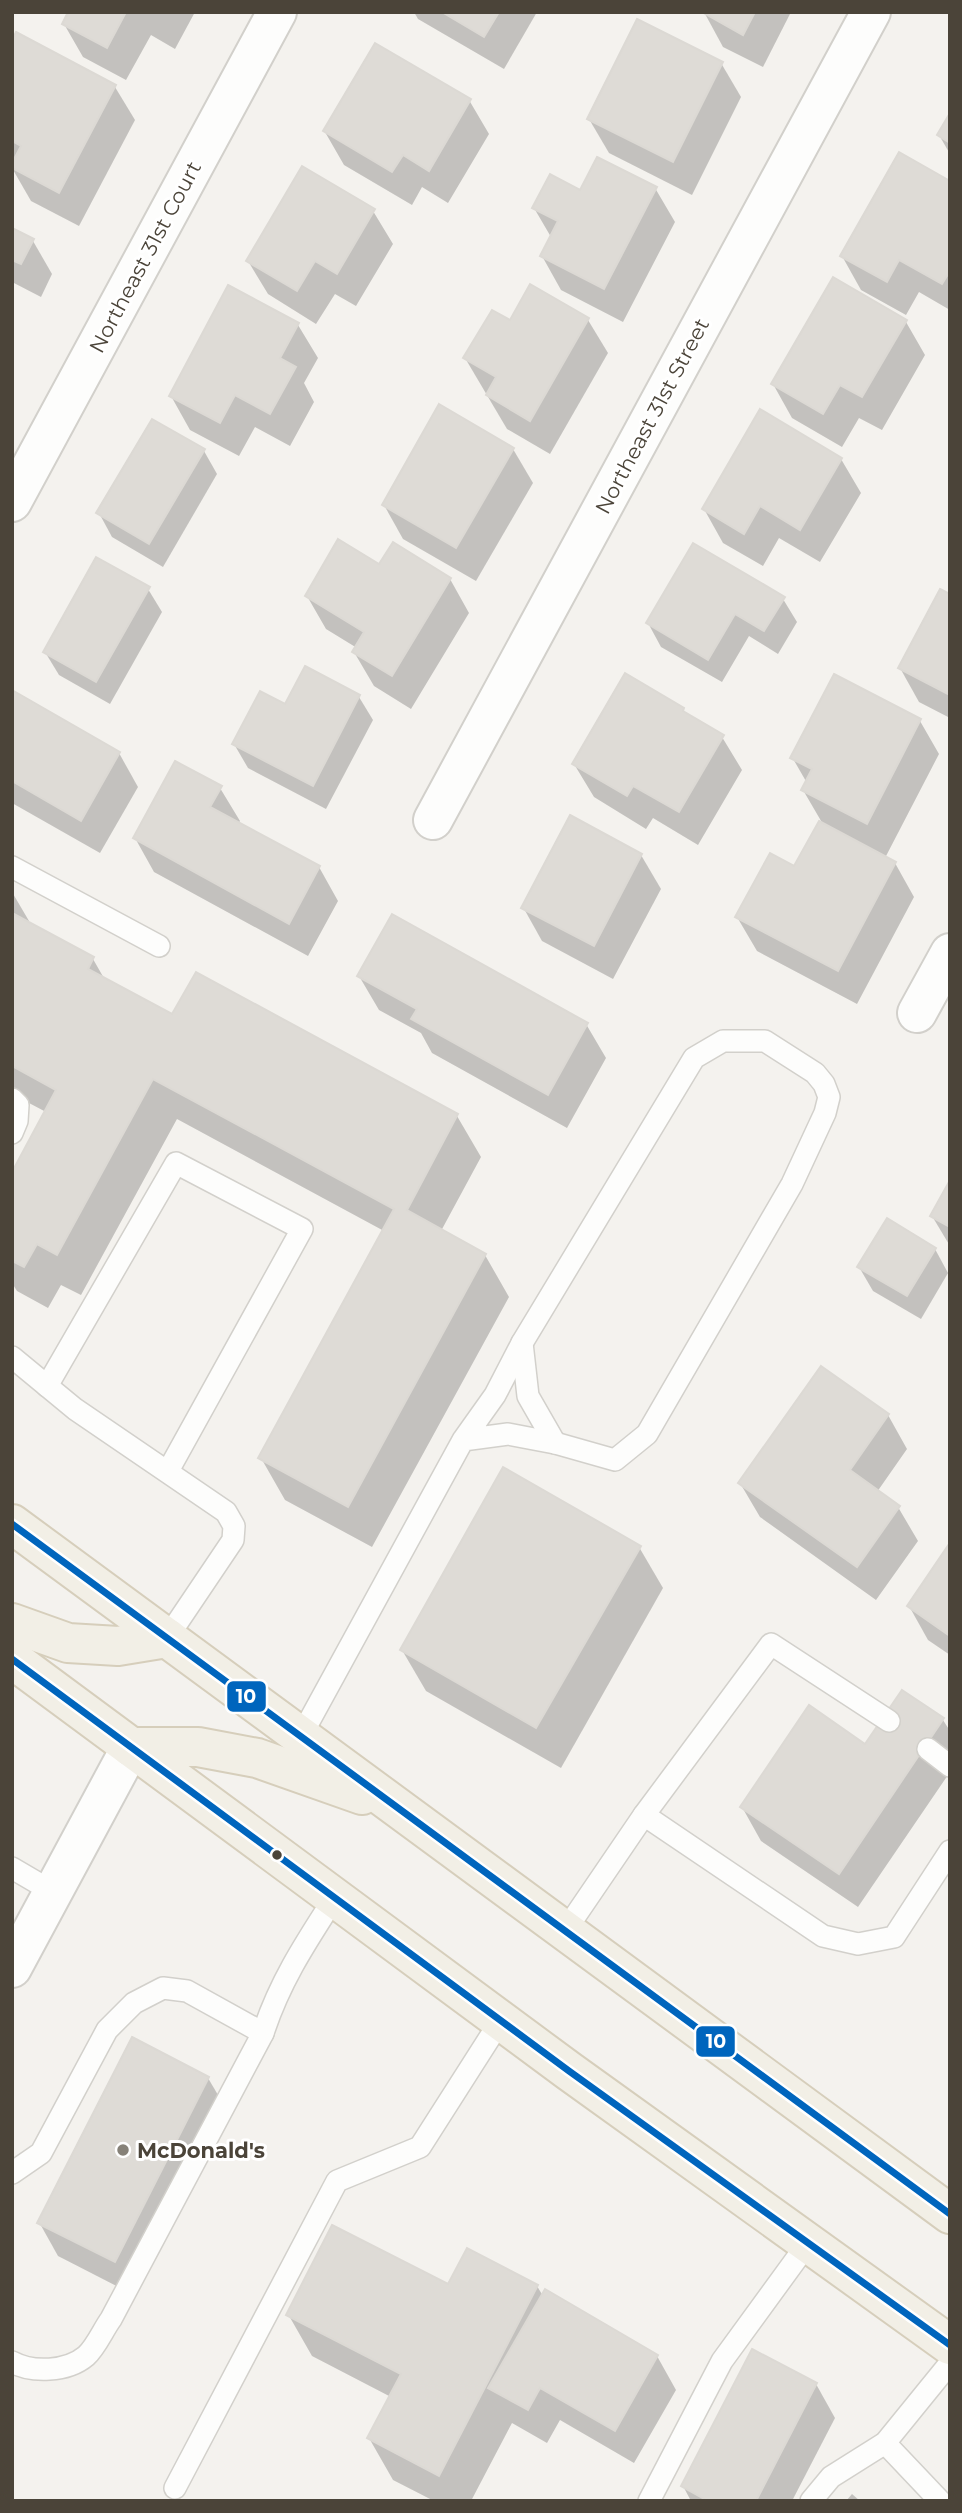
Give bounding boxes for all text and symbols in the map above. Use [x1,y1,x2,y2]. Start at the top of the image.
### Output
street label: Northeast 31st Court [84,157,206,357]
street label: Northeast 31st Street [590,314,714,518]
line badge: 10 [226,1680,267,1713]
text: 10 [236,1685,256,1708]
unlabelled marker [270,1848,284,1862]
line badge: 10 [695,2025,736,2058]
text: 10 [706,2030,726,2053]
place label: McDonald's [137,2138,265,2163]
marker: McDonald's [115,2142,131,2158]

